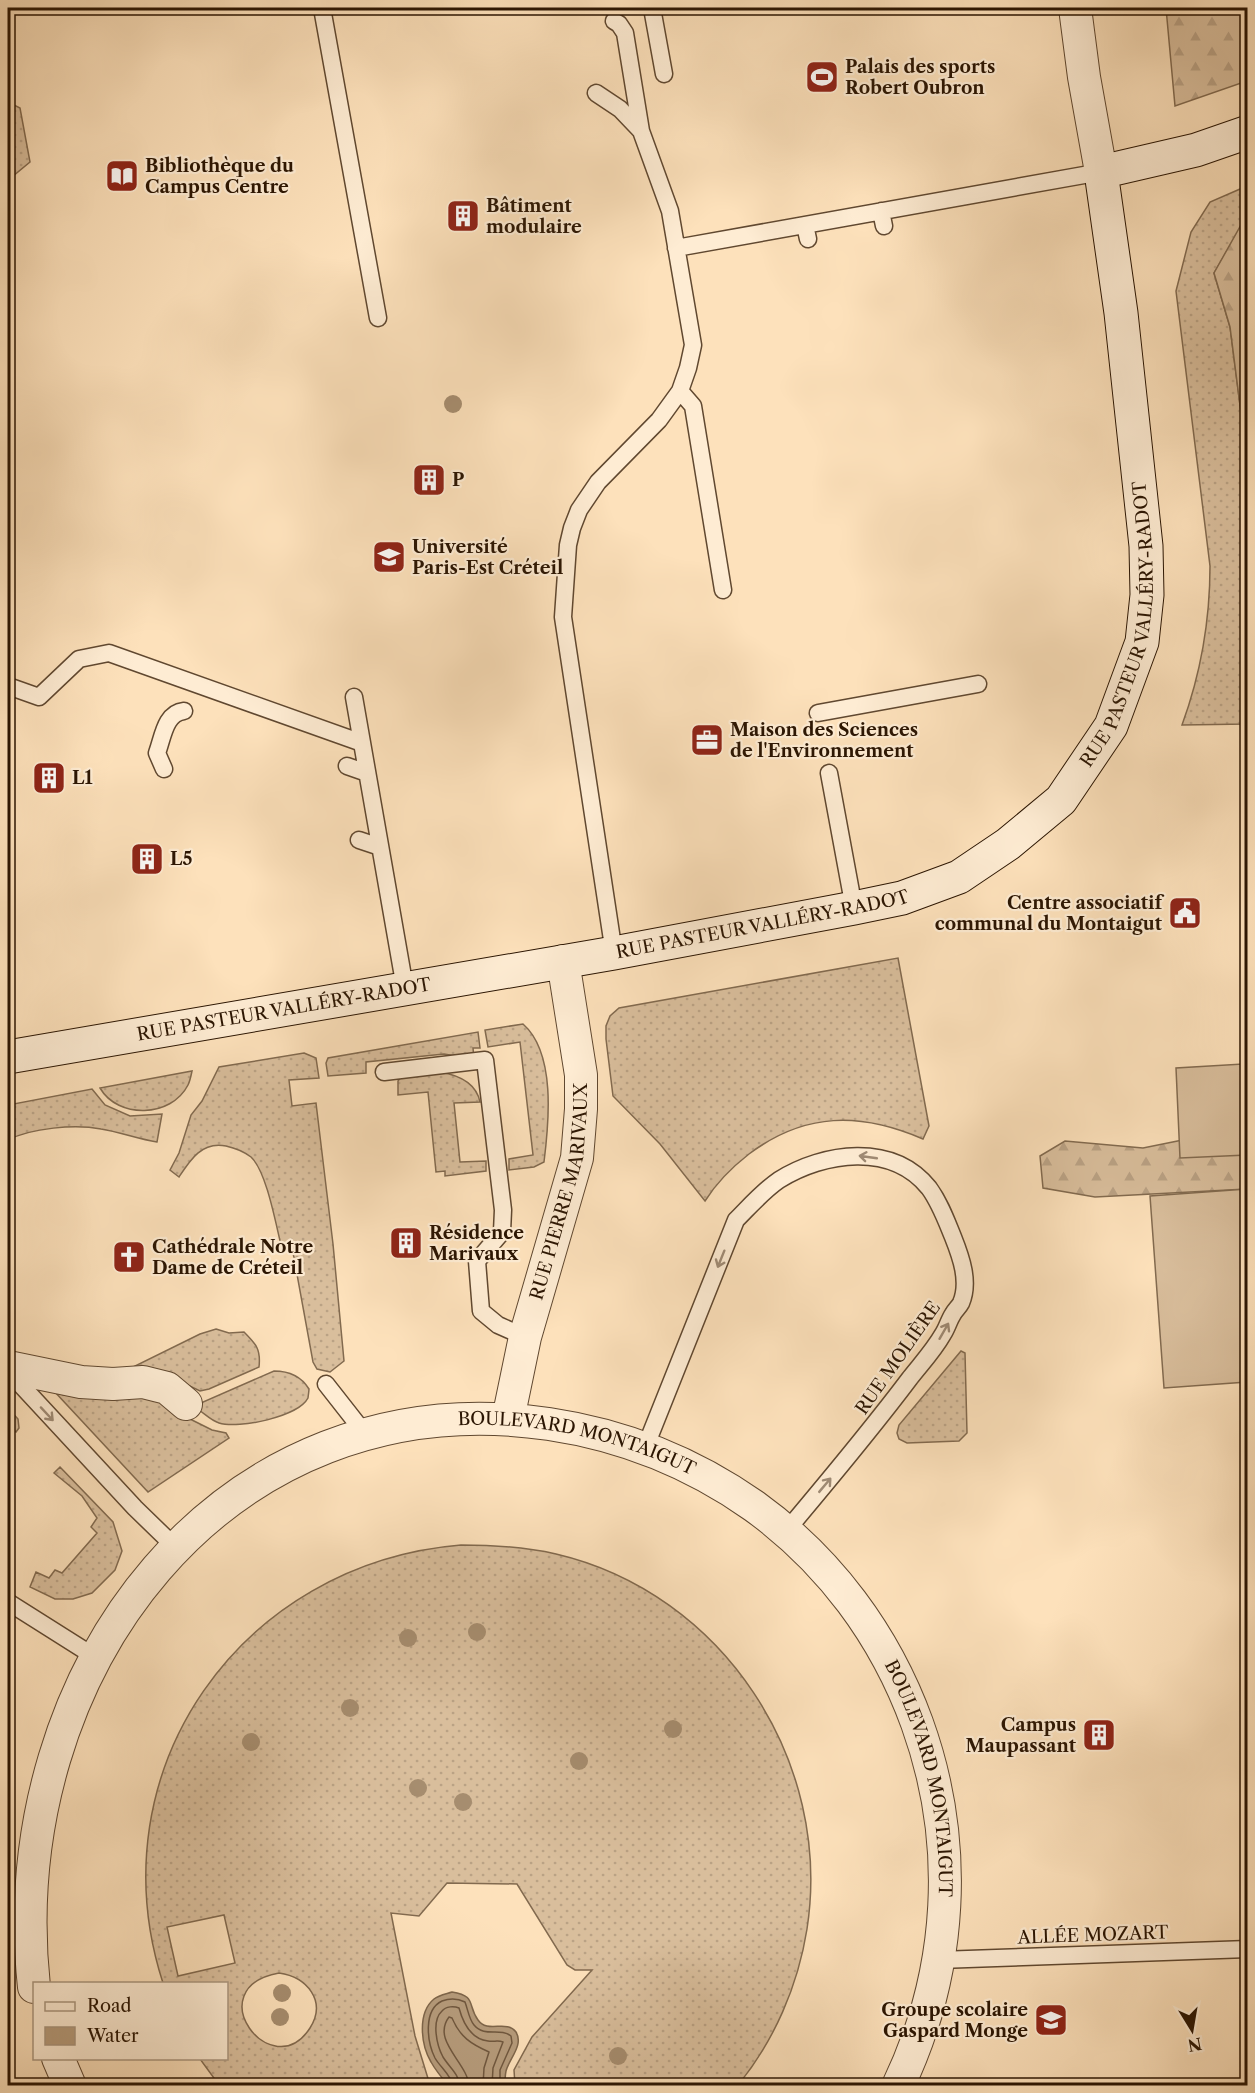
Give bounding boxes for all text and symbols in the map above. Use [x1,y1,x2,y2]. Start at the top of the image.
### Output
place label: Palais des sports Robert Oubron [845,56,995,99]
sports icon: Palais des sports Robert Oubron [804,59,840,95]
place label: Bibliothèque du Campus Centre [145,155,294,198]
library icon: Bibliothèque du Campus Centre [104,158,140,194]
place label: Bâtiment modulaire [486,195,582,238]
building icon: Bâtiment modulaire [445,198,481,234]
building icon: P [411,462,447,498]
place label: P [452,469,464,491]
street label: RUE PASTEUR VALLÉRY-RADOT [1076,480,1158,771]
place label: Université Paris-Est Créteil [412,536,563,579]
school or university icon: Université Paris-Est Créteil [371,539,407,575]
place label: Maison des Sciences de l'Environnement [730,719,918,762]
office icon: Maison des Sciences de l'Environnement [689,722,725,758]
building icon: L1 [31,760,67,796]
place label: L1 [72,767,93,789]
building icon: L5 [129,841,165,877]
place label: L5 [170,848,192,870]
street label: RUE PASTEUR VALLÉRY-RADOT [614,885,913,963]
place label: Centre associatif communal du Montaigut [935,892,1164,935]
public building icon: Centre associatif communal du Montaigut [1167,895,1203,931]
street label: RUE PASTEUR VALLÉRY-RADOT [135,974,433,1046]
street label: RUE PIERRE MARIVAUX [525,1082,592,1303]
one-way arrow [859,1151,879,1162]
place label: Résidence Marivaux [429,1222,524,1265]
building icon: Résidence Marivaux [388,1225,424,1261]
place label: Cathédrale Notre Dame de Créteil [152,1236,313,1279]
church icon: Cathédrale Notre Dame de Créteil [111,1239,147,1275]
one-way arrow [714,1249,725,1268]
street label: RUE MOLIÈRE [850,1296,945,1419]
one-way arrow [938,1323,950,1340]
one-way arrow [40,1406,54,1421]
street label: BOULEVARD MONTAIGUT [457,1408,700,1480]
one-way arrow [818,1477,831,1493]
street label: BOULEVARD MONTAIGUT [880,1656,956,1897]
place label: Campus Maupassant [966,1714,1077,1757]
building icon: Campus Maupassant [1081,1717,1117,1753]
street label: ALLÉE MOZART [1016,1920,1169,1949]
legend [33,1982,228,2060]
text: Road [87,1995,132,2017]
place label: Groupe scolaire Gaspard Monge [881,1999,1028,2042]
north arrow [1162,2000,1222,2060]
school or university icon: Groupe scolaire Gaspard Monge [1033,2002,1069,2038]
text: Water [86,2025,139,2047]
text: N [1186,2034,1204,2056]

